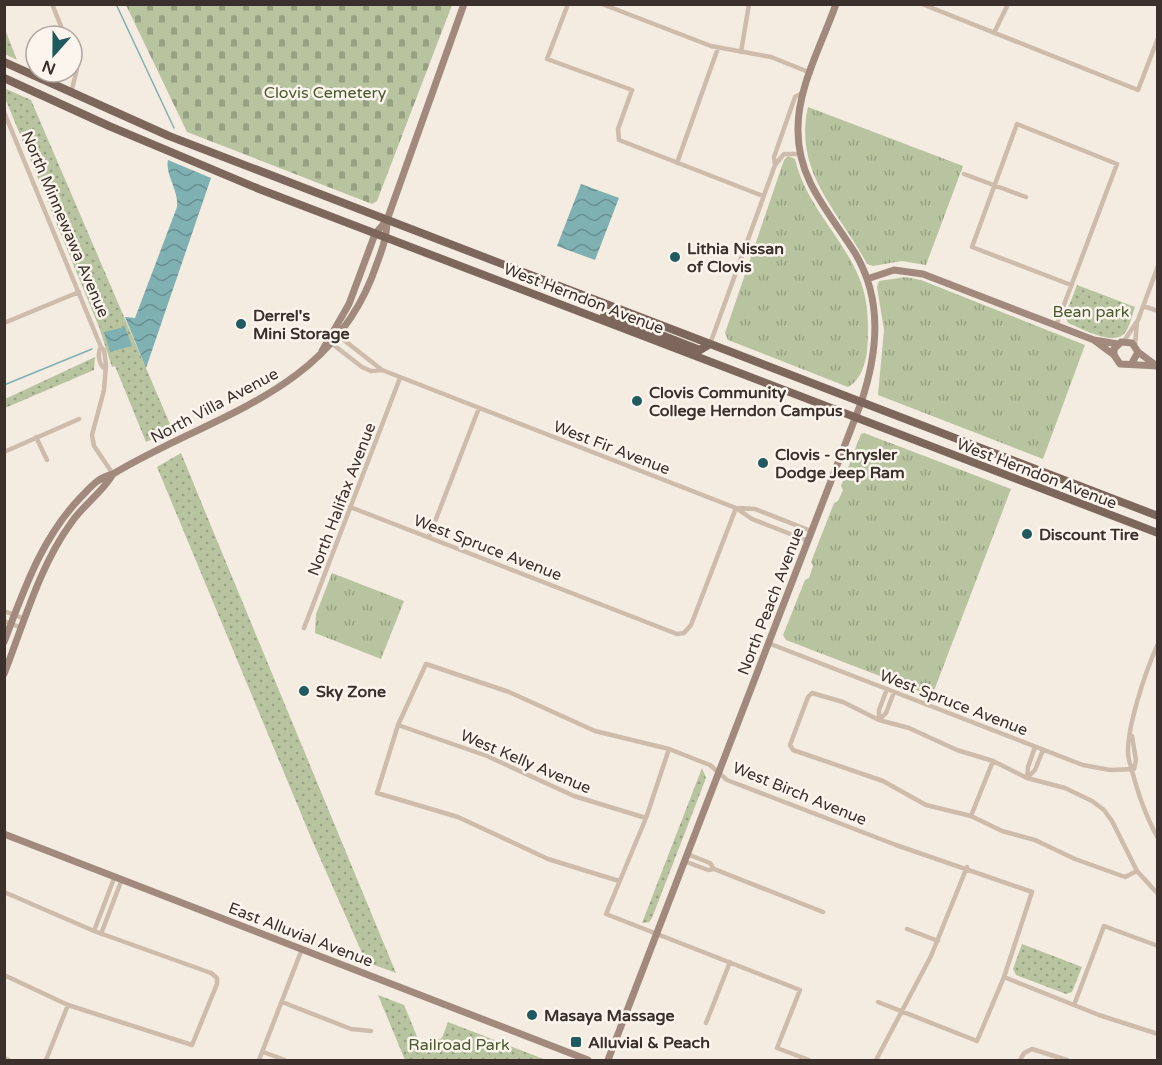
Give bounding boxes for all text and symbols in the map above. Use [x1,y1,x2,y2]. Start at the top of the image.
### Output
north arrow [24,24,84,84]
text: N [39,55,59,79]
park label: Clovis Cemetery [264,83,387,103]
street label: North Minnewawa Avenue [17,128,113,321]
place label: Lithia Nissan of Clovis [687,239,784,277]
marker: Lithia Nissan of Clovis [668,250,682,264]
street label: West Herndon Avenue [501,259,667,339]
park label: Bean park [1053,302,1130,322]
place label: Derrel's Mini Storage [253,306,350,344]
marker: Derrel's Mini Storage [234,317,248,331]
street label: North Villa Avenue [147,364,282,448]
place label: Clovis Community College Herndon Campus [649,383,843,421]
marker: Clovis Community College Herndon Campus [630,394,644,408]
street label: West Fir Avenue [550,416,673,479]
street label: North Halifax Avenue [303,420,380,579]
street label: West Herndon Avenue [954,434,1120,514]
place label: Clovis - Chrysler Dodge Jeep Ram [775,445,905,483]
marker: Clovis - Chrysler Dodge Jeep Ram [756,456,770,470]
street label: West Spruce Avenue [411,510,565,585]
street label: North Peach Avenue [734,525,808,678]
place label: Discount Tire [1039,525,1139,545]
marker: Discount Tire [1020,527,1034,541]
street label: West Spruce Avenue [877,665,1031,740]
place label: Sky Zone [316,682,386,702]
marker: Sky Zone [297,684,311,698]
street label: West Kelly Avenue [457,725,594,799]
street label: West Birch Avenue [730,758,870,830]
street label: East Alluvial Avenue [225,898,376,972]
place label: Masaya Massage [544,1006,675,1026]
marker: Masaya Massage [525,1008,539,1022]
place label: Alluvial & Peach [588,1033,710,1053]
park label: Railroad Park [408,1035,510,1055]
marker: Alluvial & Peach [569,1035,583,1049]

